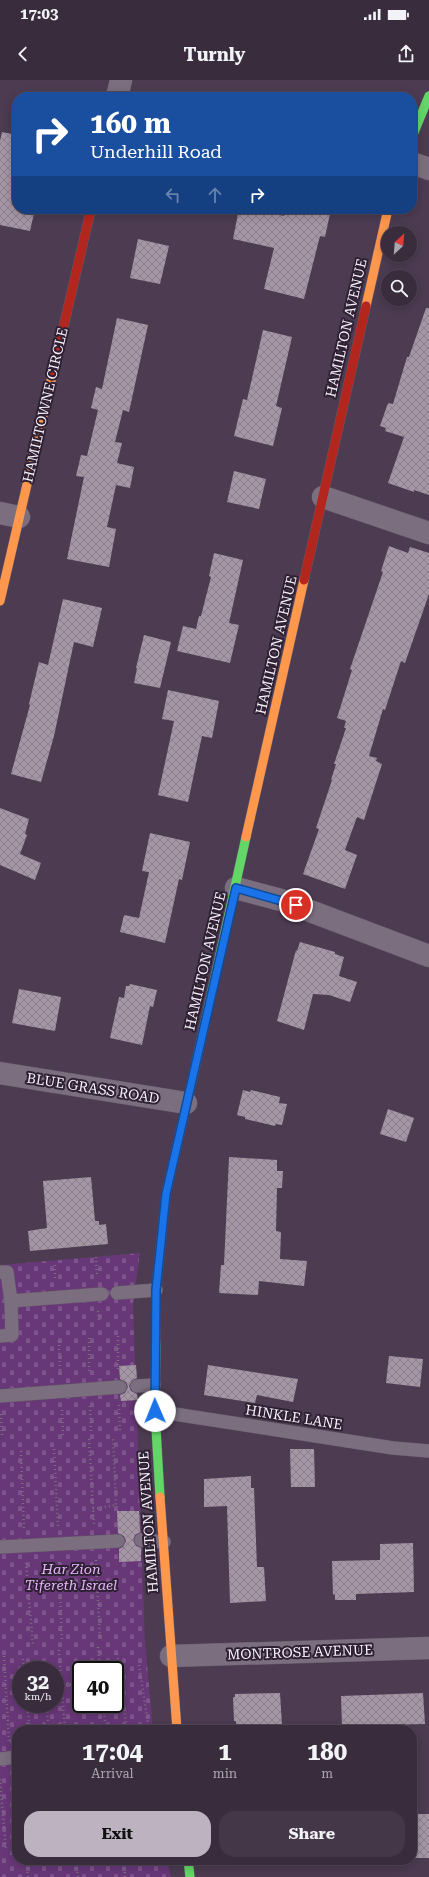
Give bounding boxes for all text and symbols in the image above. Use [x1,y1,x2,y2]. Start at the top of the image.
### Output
text: 17:03 [20,5,58,23]
icon: back [12,43,34,65]
icon: share [395,43,417,65]
text: Turnly [184,44,245,65]
text: 160 m [90,107,171,140]
icon: right [24,108,76,160]
text: Underhill Road [90,141,222,162]
icon: left [162,184,184,206]
icon: ahead [204,184,226,206]
icon: right [246,184,268,206]
north arrow [381,226,417,262]
map controls [381,226,417,306]
street label: HAMILTON AVENUE [322,257,370,399]
button: search [381,270,417,306]
street label: HAMILTOWNE CIRCLE [19,326,71,484]
street label: HAMILTON AVENUE [252,574,300,716]
pin [279,888,313,922]
street label: HAMILTON AVENUE [181,890,229,1032]
icon: arrive [285,894,307,916]
street label: BLUE GRASS ROAD [25,1070,161,1106]
position arrow [134,1390,176,1432]
street label: HINKLE LANE [244,1401,344,1433]
street label: HAMILTON AVENUE [135,1451,161,1593]
park label: Har Zion Tifereth Israel [25,1561,117,1593]
street label: MONTROSE AVENUE [227,1641,373,1663]
speed limit sign: 40 [72,1661,124,1713]
text: 32 [27,1670,49,1694]
text: km/h [25,1691,51,1702]
text: 17:04 [82,1738,143,1766]
text: 1 [218,1738,232,1766]
text: 180 [307,1738,347,1766]
text: Arrival [91,1766,134,1781]
text: min [213,1766,237,1781]
text: m [321,1766,333,1781]
button: Exit [24,1811,211,1857]
button: Share [219,1811,405,1857]

